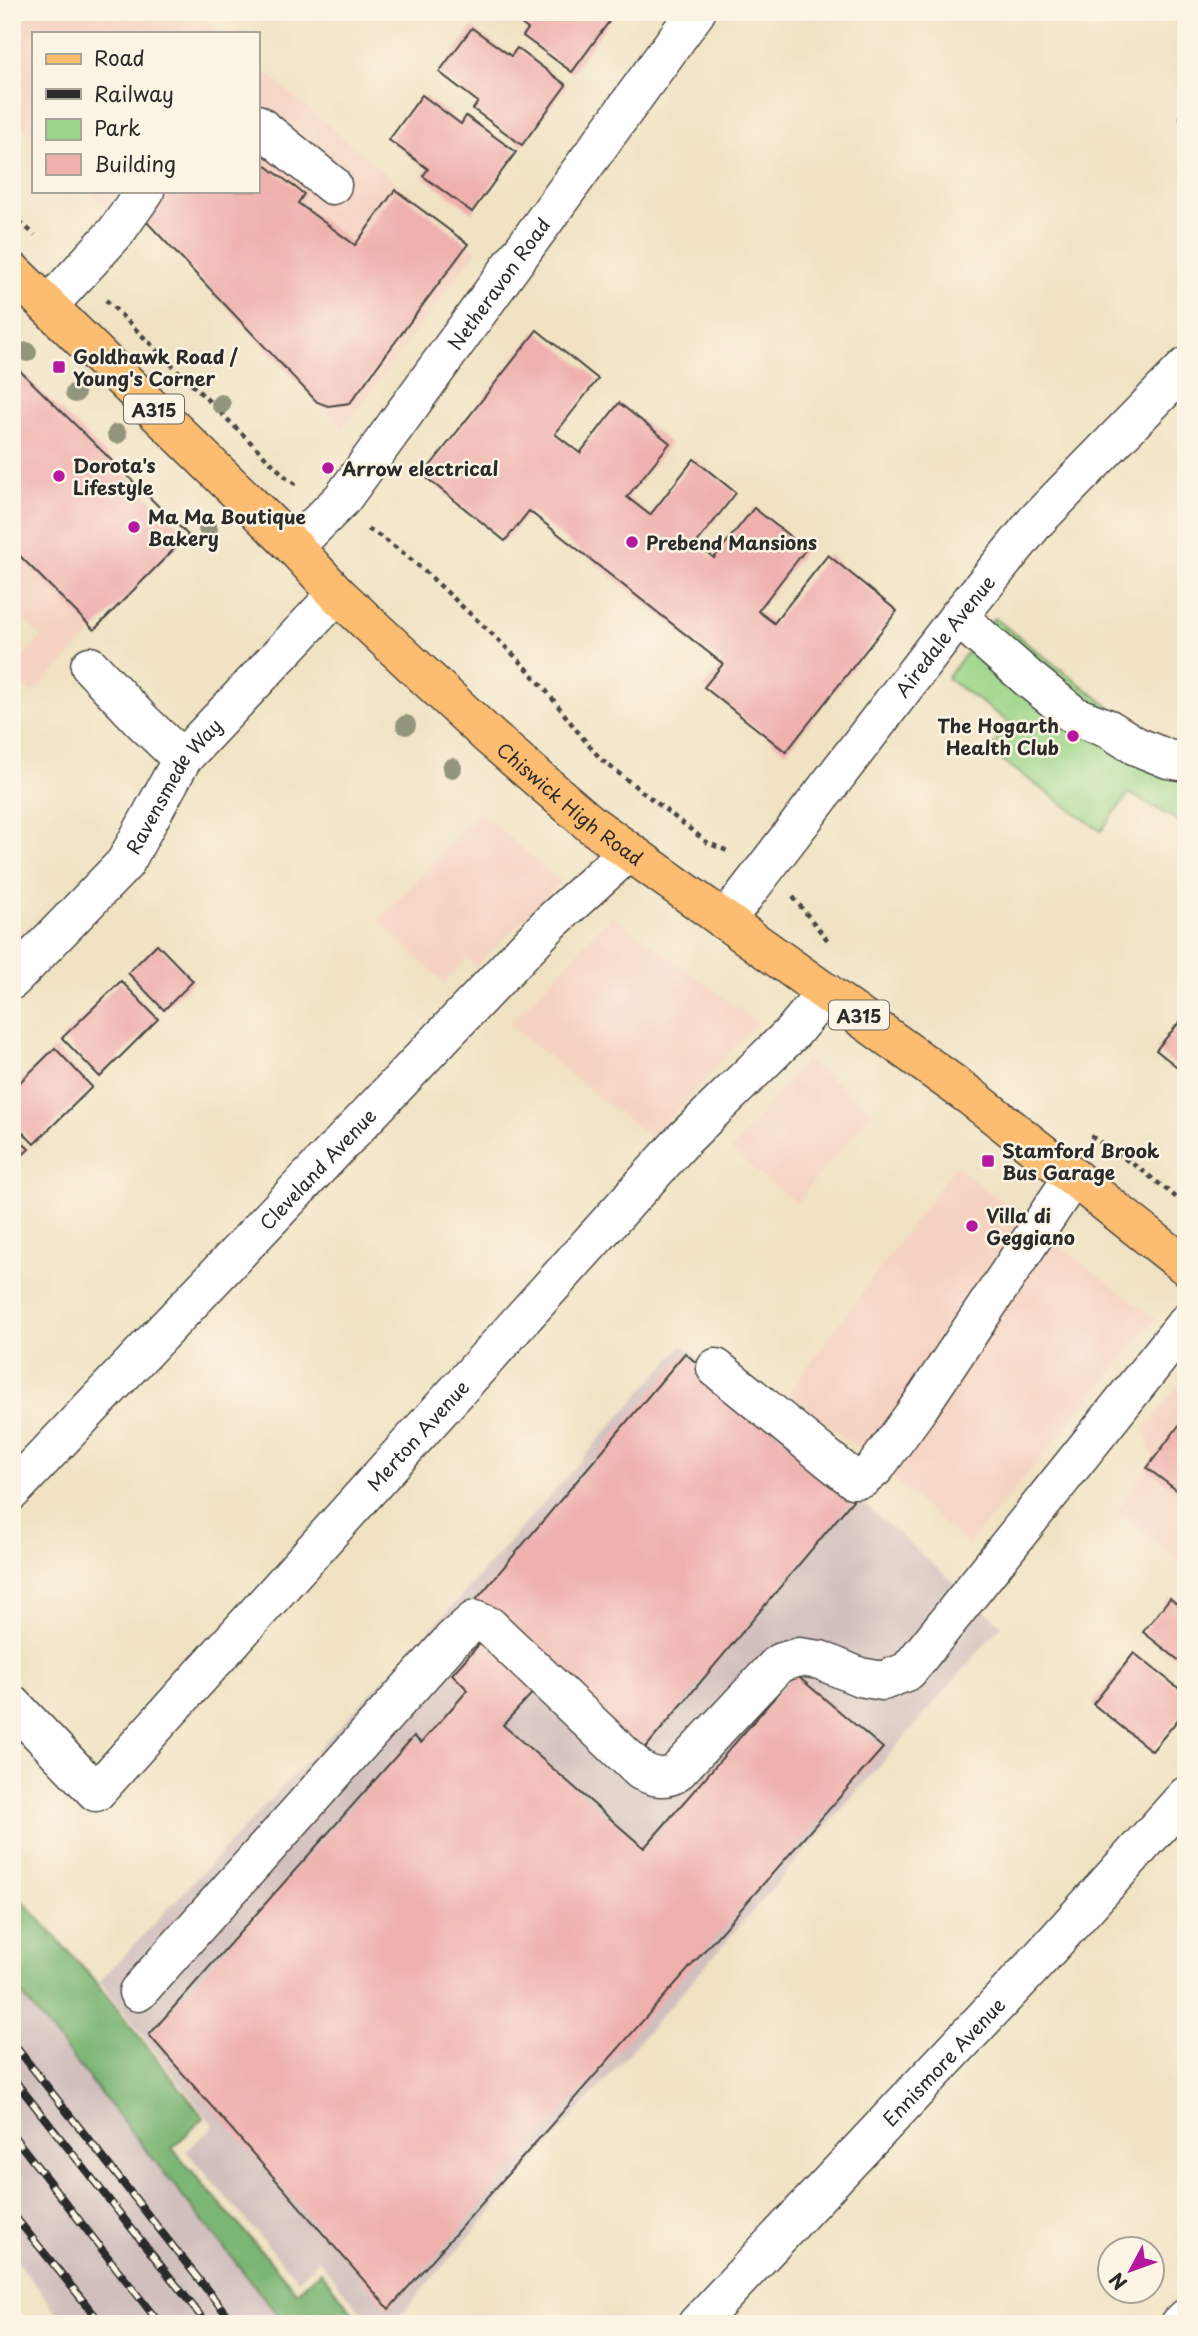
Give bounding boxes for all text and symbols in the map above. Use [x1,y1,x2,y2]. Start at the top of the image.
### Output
legend [32,32,259,192]
text: Road [94,41,145,73]
text: Railway [94,77,174,109]
text: Park [94,111,141,143]
text: Building [94,147,176,179]
street label: Netheravon Road [441,212,556,356]
place label: Goldhawk Road / Young's Corner [73,342,239,392]
marker: Goldhawk Road / Young's Corner [51,359,67,375]
road number: A315 [124,394,184,424]
place label: Dorota's Lifestyle [73,451,156,501]
place label: Arrow electrical [341,454,499,482]
marker: Arrow electrical [320,460,336,476]
marker: Dorota's Lifestyle [51,468,67,484]
place label: Ma Ma Boutique Bakery [148,502,306,552]
marker: Ma Ma Boutique Bakery [126,519,142,535]
place label: Prebend Mansions [646,528,817,556]
marker: Prebend Mansions [624,534,640,550]
street label: Airedale Avenue [888,569,1001,703]
place label: The Hogarth Health Club [937,711,1059,761]
street label: Ravensmede Way [119,712,228,859]
marker: The Hogarth Health Club [1065,728,1081,744]
street label: Chiswick High Road [491,735,649,872]
road number: A315 [829,1000,889,1030]
street label: Cleveland Avenue [253,1101,382,1236]
place label: Stamford Brook Bus Garage [1002,1136,1160,1186]
marker: Stamford Brook Bus Garage [980,1153,996,1169]
place label: Villa di Geggiano [986,1201,1075,1251]
marker: Villa di Geggiano [964,1218,980,1234]
street label: Merton Avenue [360,1373,475,1497]
street label: Ennismore Avenue [876,1991,1011,2132]
north arrow [1096,2234,1166,2304]
text: N [1102,2267,1133,2297]

